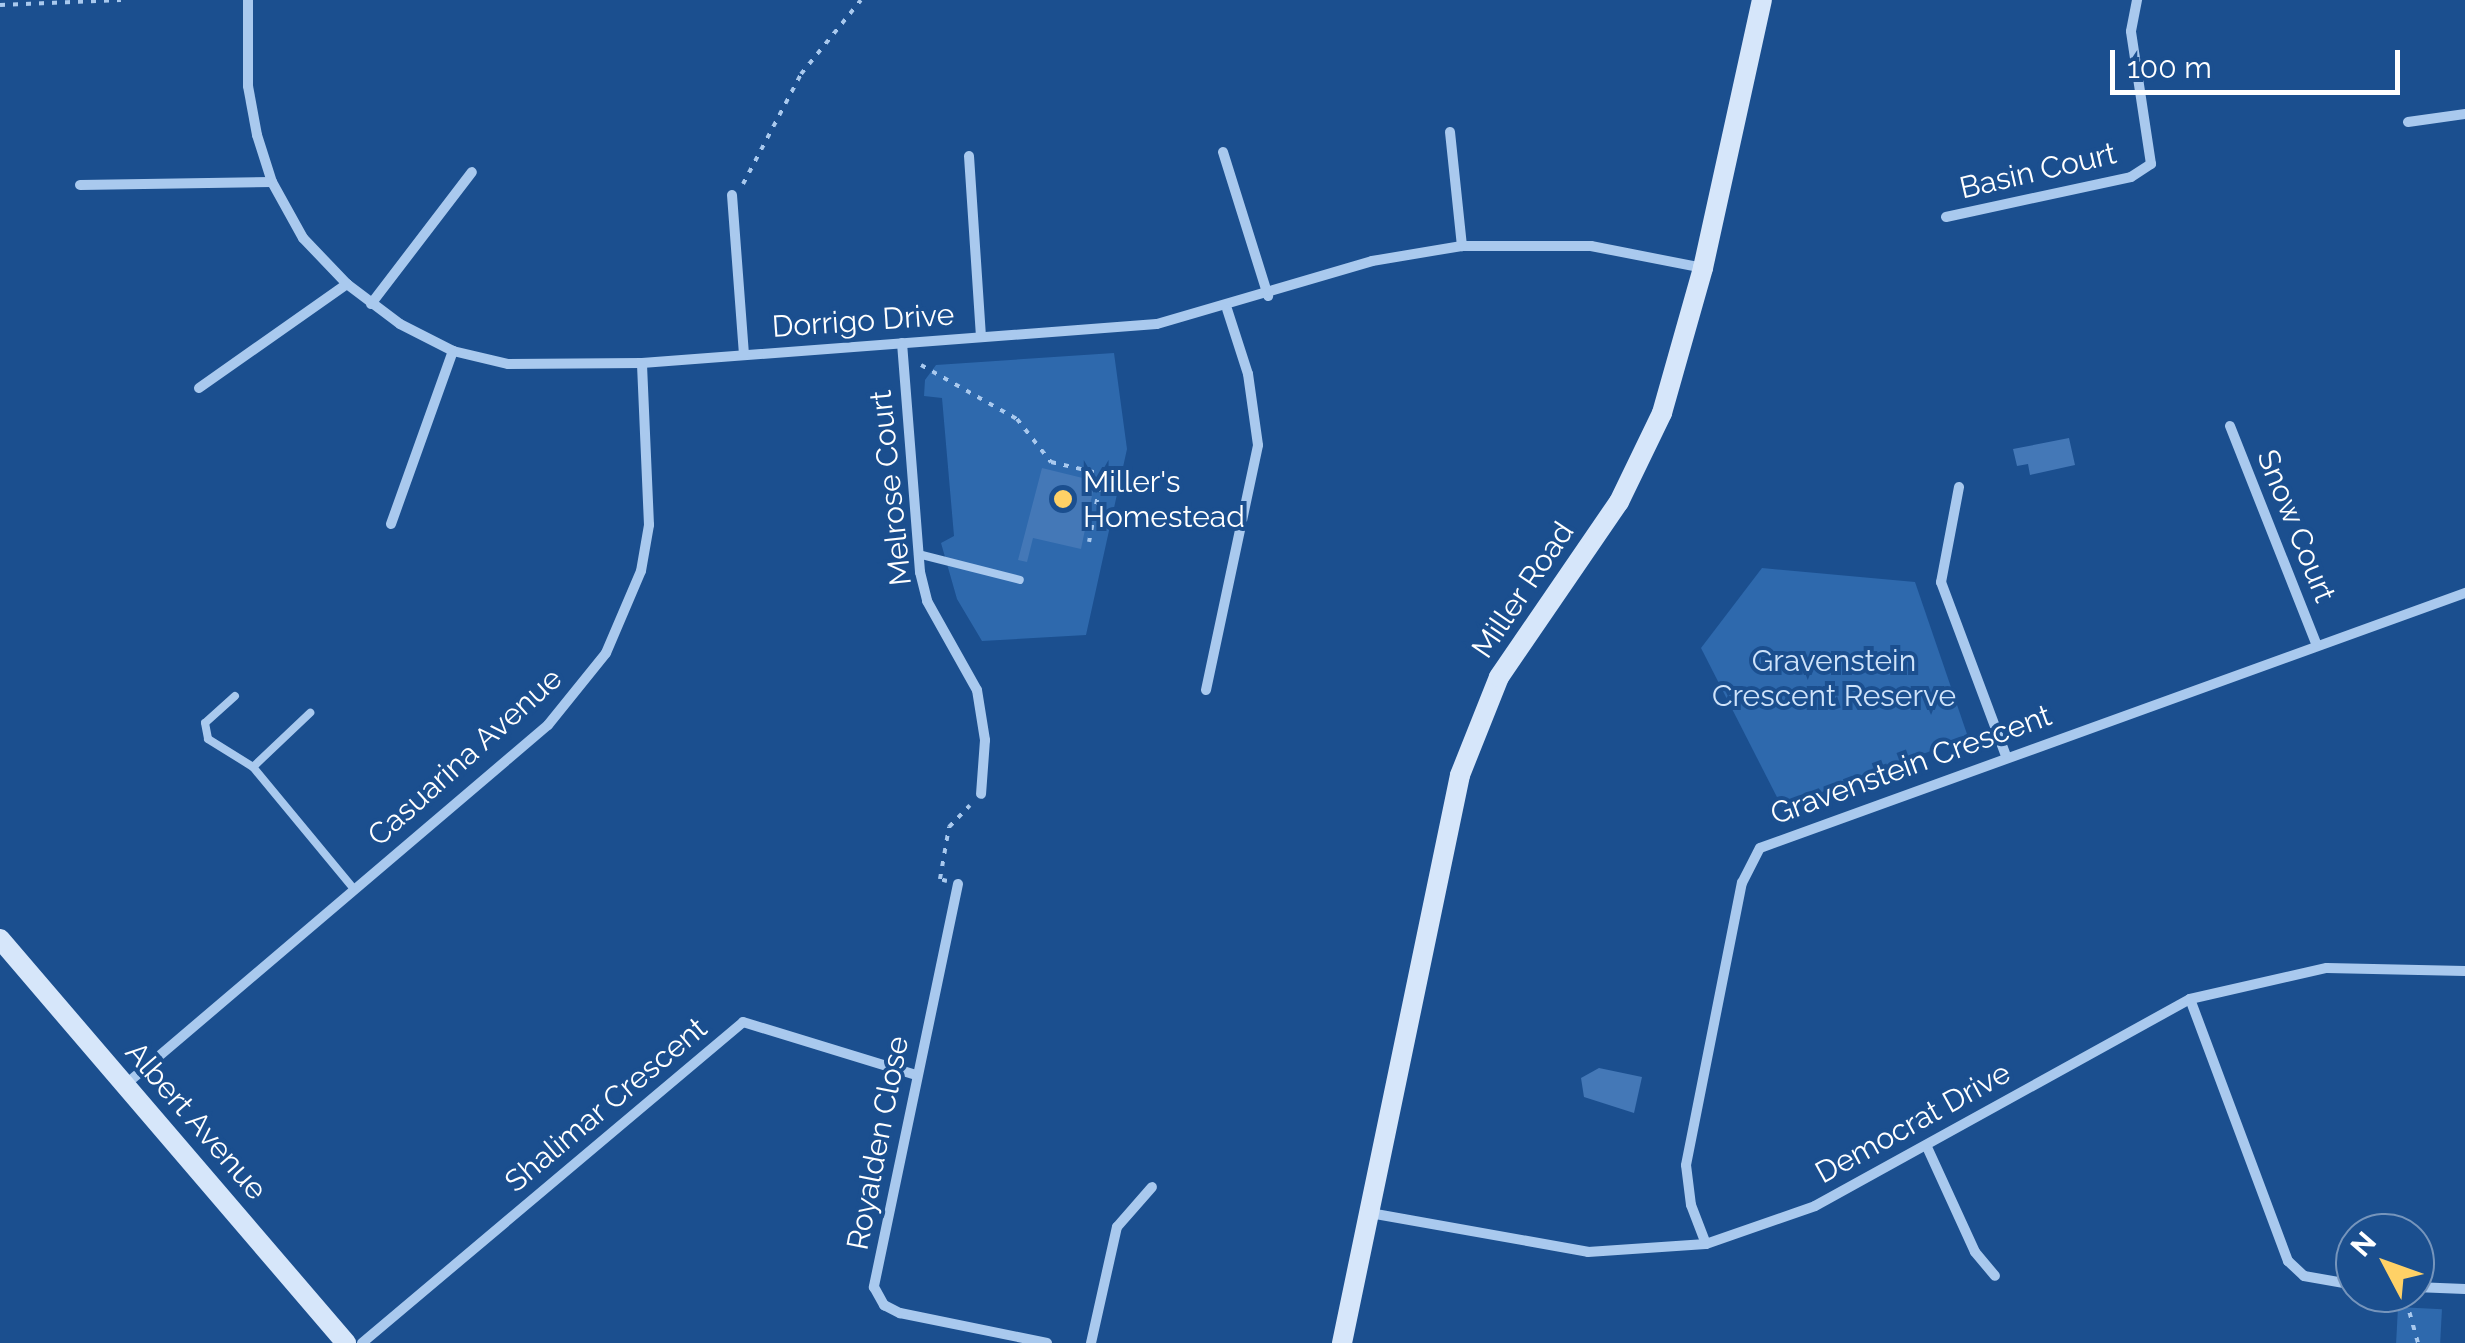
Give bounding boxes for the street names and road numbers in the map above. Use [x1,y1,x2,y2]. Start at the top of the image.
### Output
street label: Basin Court [1956,136,2120,206]
street label: Dorrigo Drive [771,297,955,345]
street label: Melrose Court [863,389,919,587]
street label: Snow Court [2249,444,2343,608]
street label: Miller Road [1464,515,1582,665]
street label: Casuarina Avenue [360,660,570,854]
street label: Gravenstein Crescent [1766,697,2056,833]
street label: Shalimar Crescent [498,1010,714,1200]
street label: Royalden Close [840,1033,916,1253]
street label: Albert Avenue [117,1034,275,1208]
street label: Democrat Drive [1809,1055,2017,1191]

